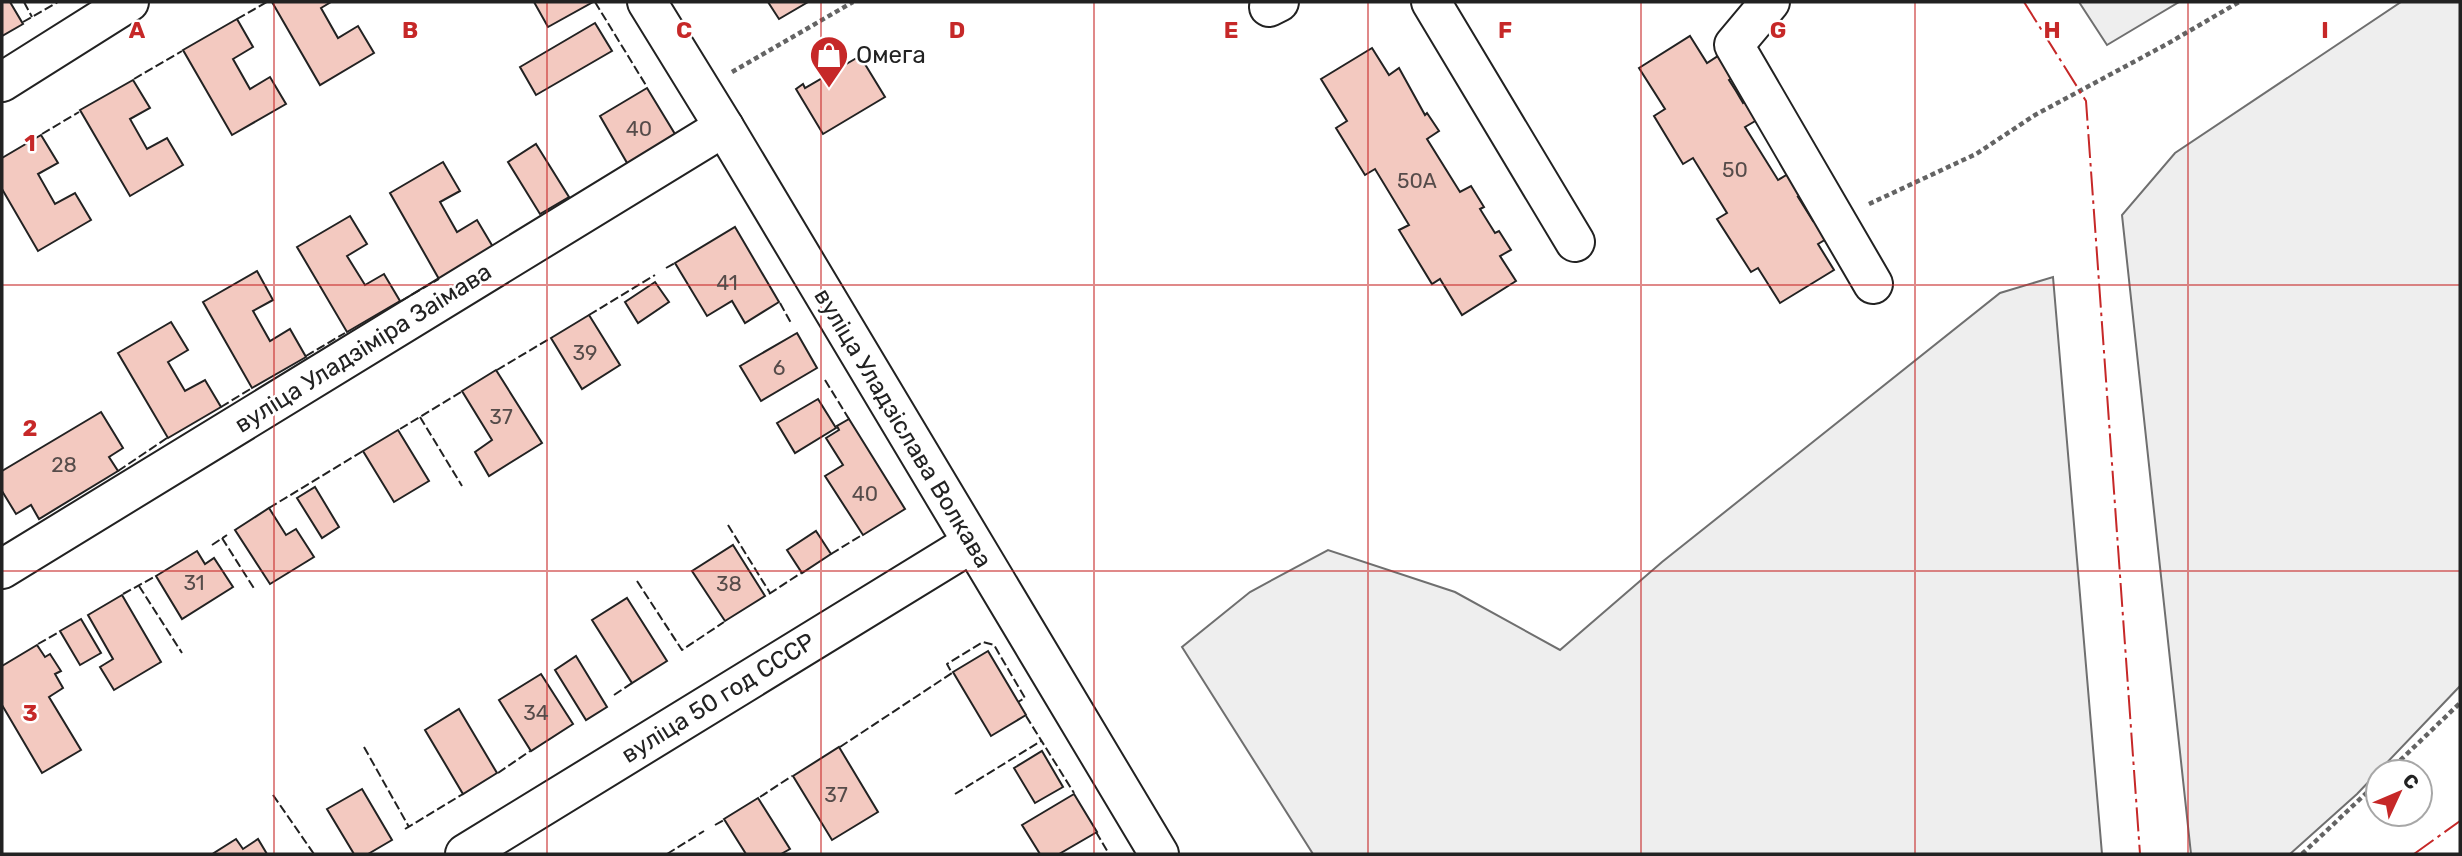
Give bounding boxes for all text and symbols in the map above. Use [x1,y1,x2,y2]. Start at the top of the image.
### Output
text: A [129,16,146,44]
text: B [402,16,418,44]
text: C [676,16,692,44]
text: D [949,16,965,44]
text: E [1224,16,1238,44]
text: F [1498,16,1512,44]
text: G [1770,16,1786,44]
text: H [2043,16,2061,44]
text: I [2321,16,2329,44]
shop icon: Омега [808,34,850,89]
place label: Омега [856,41,926,69]
house number: 40 [626,116,652,141]
text: 1 [24,129,36,157]
house number: 50 [1722,157,1748,182]
house number: 50А [1397,168,1437,193]
street label: вуліца Уладзіміра Заімава [230,257,496,439]
house number: 41 [716,270,738,295]
street label: вуліца Уладзіслава Волкава [808,283,998,573]
house number: 39 [572,340,598,365]
house number: 6 [773,355,785,380]
house number: 37 [489,404,513,429]
text: 2 [23,414,37,442]
house number: 28 [51,452,77,477]
house number: 40 [852,481,878,506]
house number: 31 [183,570,205,595]
house number: 38 [716,571,742,596]
street label: вуліца 50 год СССР [616,627,820,769]
text: 3 [22,699,38,727]
house number: 34 [523,700,549,725]
north arrow [2364,758,2434,828]
text: С [2398,769,2424,794]
house number: 37 [824,782,848,807]

